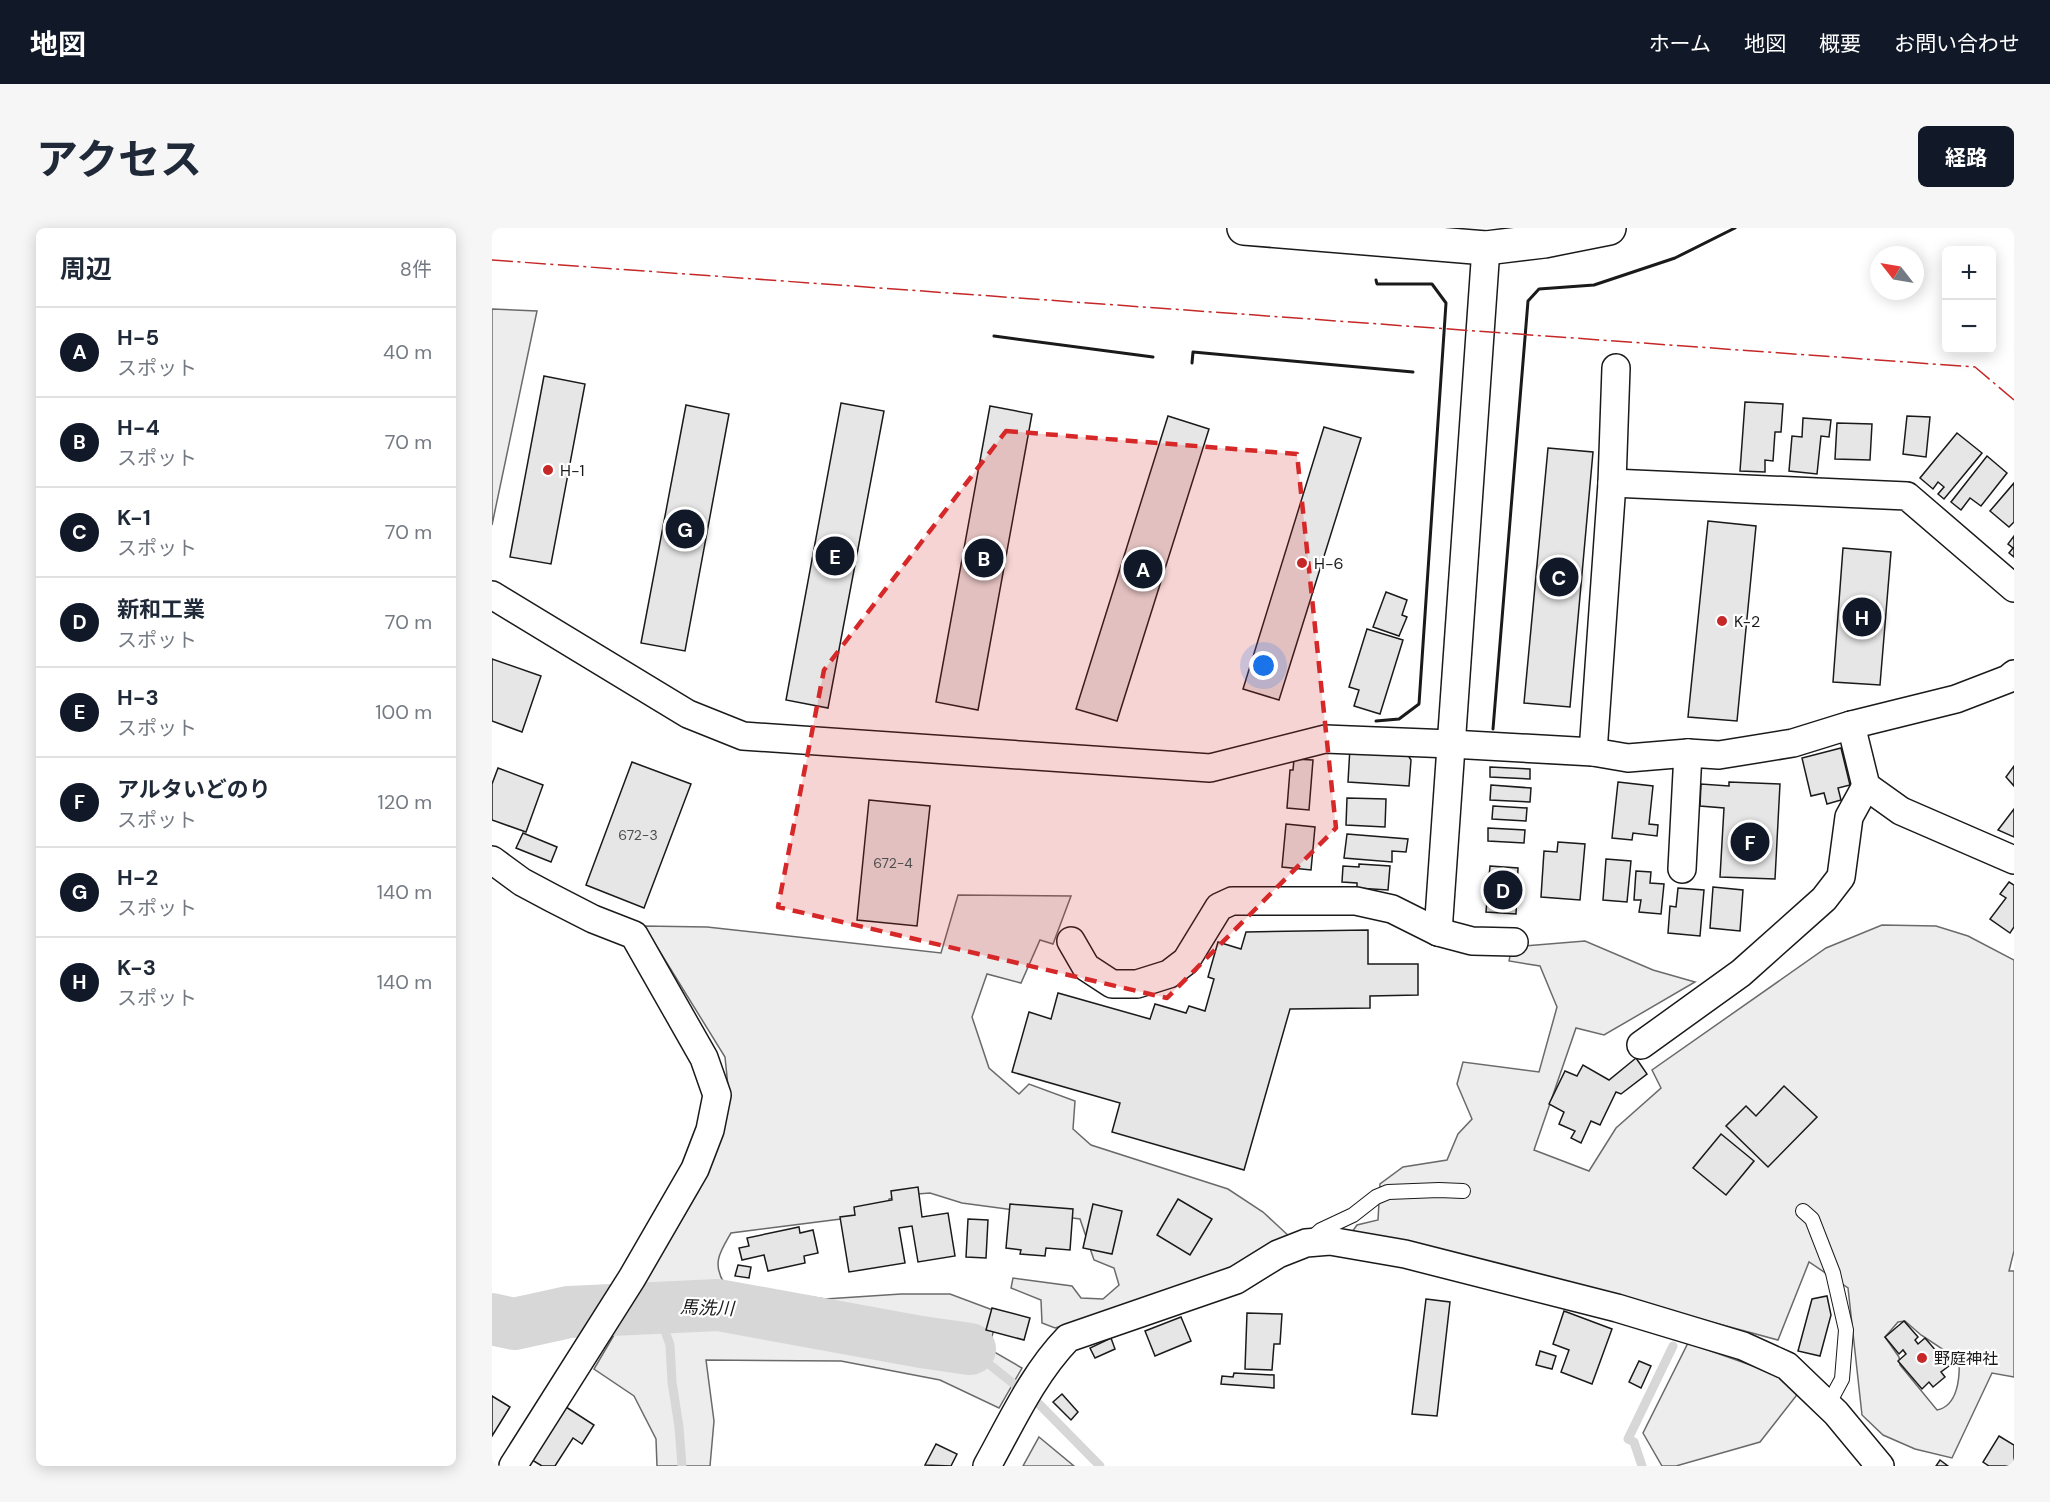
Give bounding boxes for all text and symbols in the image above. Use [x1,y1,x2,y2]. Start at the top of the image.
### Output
text: 地図 [30,26,86,63]
text: ホーム [1649,30,1711,58]
text: 地図 [1744,30,1786,58]
text: 概要 [1819,30,1861,58]
text: お問い合わせ [1894,30,2020,58]
button: 経路 [1918,126,2014,187]
text: アクセス [36,132,202,187]
north arrow [1870,246,1924,300]
map controls [1942,246,1996,354]
button: + [1942,246,1996,300]
text: 周辺 [60,252,112,286]
text: 8件 [400,256,432,282]
button: − [1942,300,1996,354]
text: H-5 [117,323,159,352]
text: A [72,339,87,365]
text: 40 m [383,339,432,365]
text: スポット [117,355,197,381]
text: H-4 [117,413,160,442]
text: B [73,429,86,455]
text: 70 m [385,429,432,455]
text: スポット [117,445,197,471]
place label: H-1 [560,460,585,481]
marker: H-1 [541,463,555,477]
text: K-1 [117,503,151,532]
pin: G [666,506,704,552]
text: C [72,519,87,545]
text: 70 m [385,519,432,545]
pin: E [816,534,854,578]
text: スポット [117,535,197,561]
pin: B [964,536,1004,580]
pin: A [1124,546,1162,592]
place label: H-6 [1314,553,1344,574]
pin: C [1540,554,1578,600]
marker: H-6 [1295,556,1309,570]
pin: H [1842,594,1882,640]
text: 新和工業 [117,595,205,624]
text: D [72,609,87,635]
text: 70 m [385,609,432,635]
place label: K-2 [1734,611,1760,632]
marker: K-2 [1715,614,1729,628]
text: スポット [117,627,197,653]
your location [1249,651,1278,680]
text: H-3 [117,683,159,712]
text: E [74,699,85,725]
text: 100 m [375,699,432,725]
text: スポット [117,715,197,741]
text: アルタいどのり [117,775,271,804]
text: F [74,789,85,815]
text: 120 m [378,789,432,815]
text: スポット [117,807,197,833]
pin: F [1730,820,1770,864]
house number: 672-3 [618,826,658,844]
house number: 672-4 [873,854,913,872]
text: H-2 [117,863,158,892]
pin: D [1484,868,1522,912]
text: G [72,879,87,905]
text: 140 m [377,879,432,905]
text: スポット [117,895,197,921]
text: K-3 [117,953,156,982]
text: H [72,969,87,995]
text: 140 m [377,969,432,995]
text: スポット [117,985,197,1011]
water label: 馬洗川 [680,1295,736,1321]
place label: 野庭神社 [1934,1348,1998,1369]
marker: 野庭神社 [1915,1351,1929,1365]

